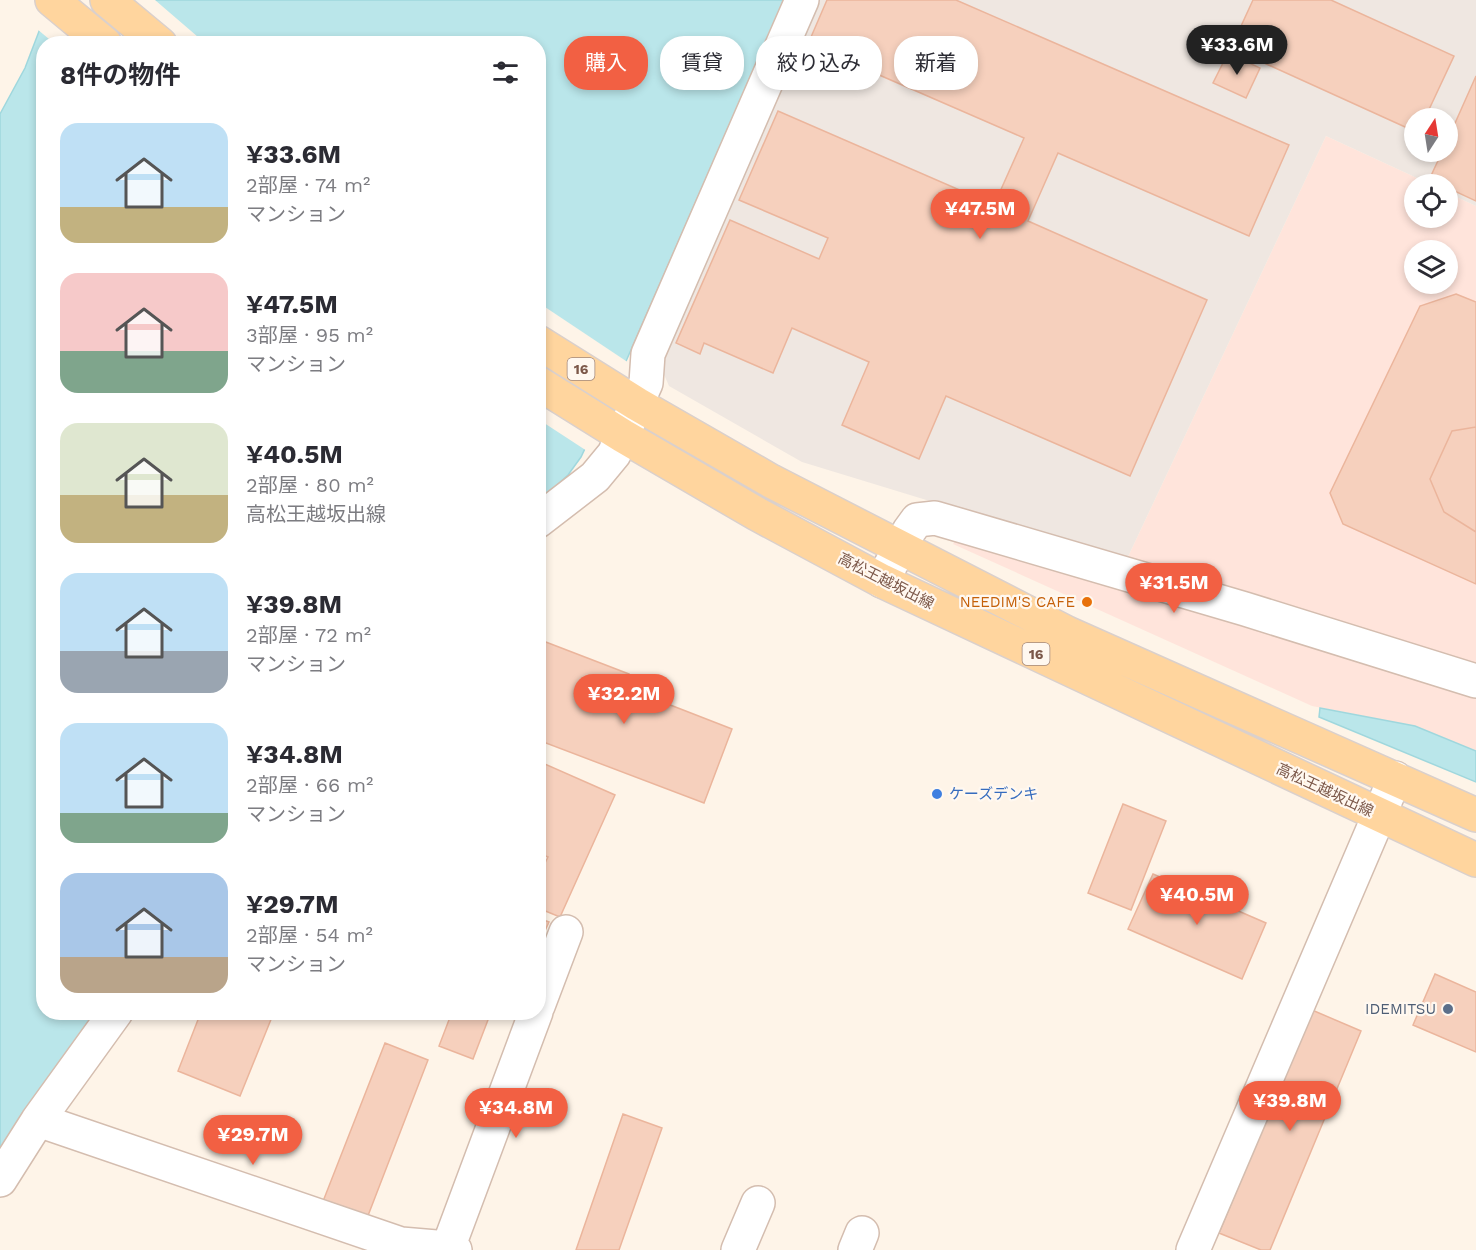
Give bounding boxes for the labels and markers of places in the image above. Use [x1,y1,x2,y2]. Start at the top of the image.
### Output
pin: ¥33.6M [1188,25,1286,76]
pin: ¥47.5M [931,189,1029,240]
pin: ¥31.5M [1125,563,1223,614]
place label: NEEDIM'S CAFE [960,593,1075,611]
marker: NEEDIM'S CAFE [1080,595,1094,609]
pin: ¥32.2M [575,674,673,725]
place label: ケーズデンキ [949,785,1038,803]
marker: ケーズデンキ [930,787,944,801]
pin: ¥40.5M [1148,875,1246,926]
place label: IDEMITSU [1365,1000,1436,1018]
marker: IDEMITSU [1441,1002,1455,1016]
pin: ¥39.8M [1241,1081,1339,1132]
pin: ¥34.8M [467,1088,565,1139]
pin: ¥29.7M [204,1115,302,1166]

